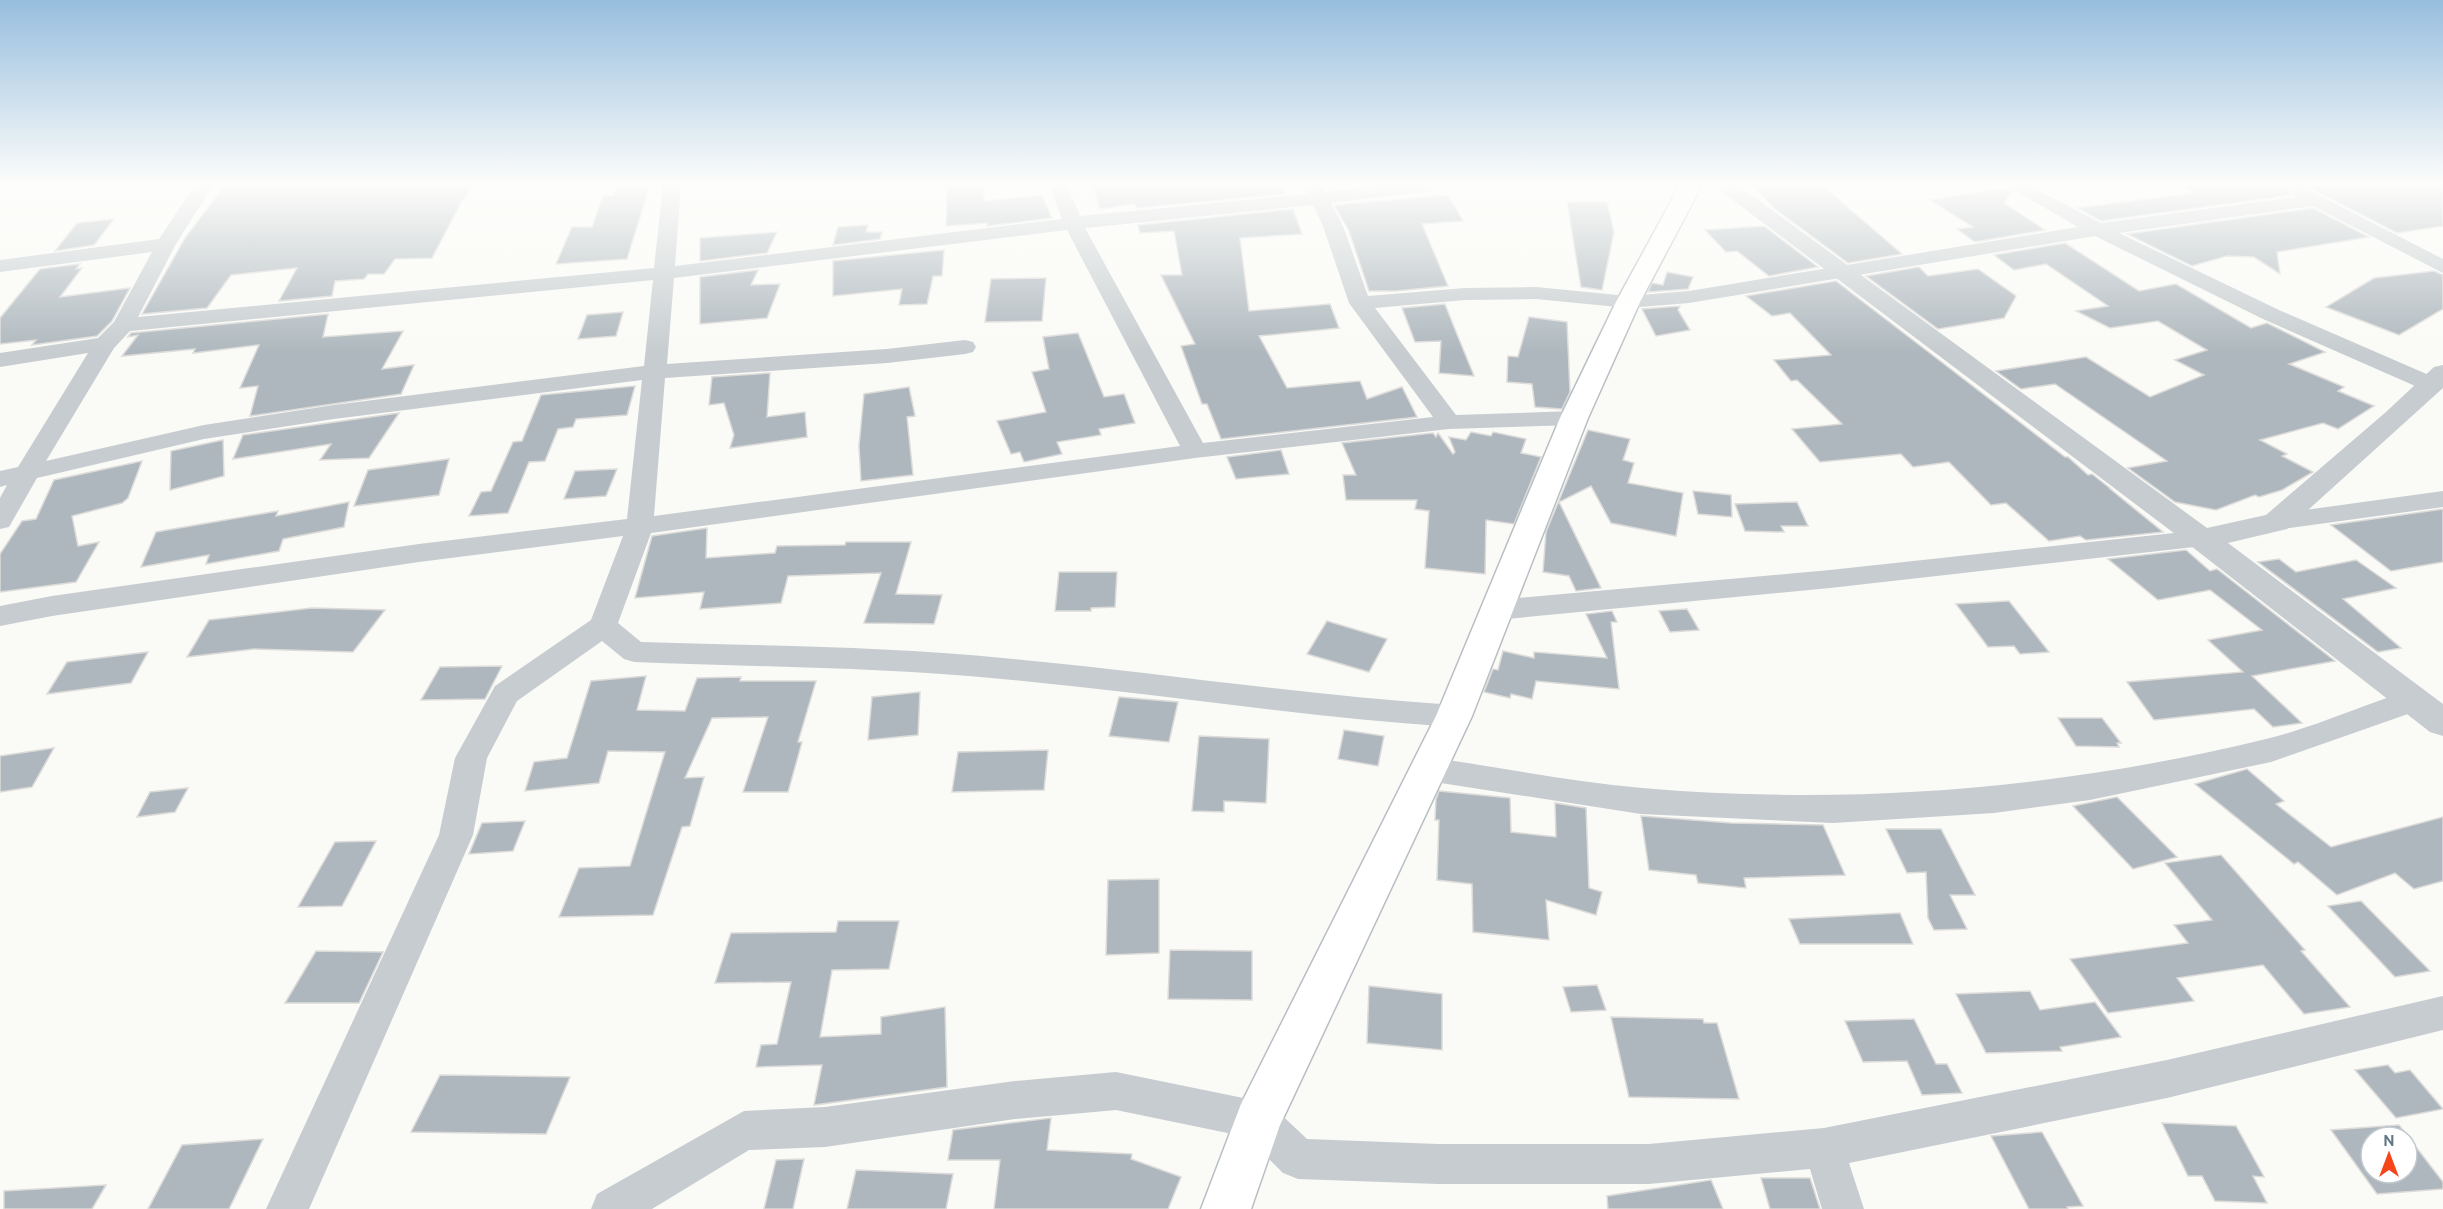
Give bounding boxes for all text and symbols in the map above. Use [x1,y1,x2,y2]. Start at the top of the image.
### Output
north arrow [2359,1125,2419,1185]
text: N [2383,1131,2395,1150]

